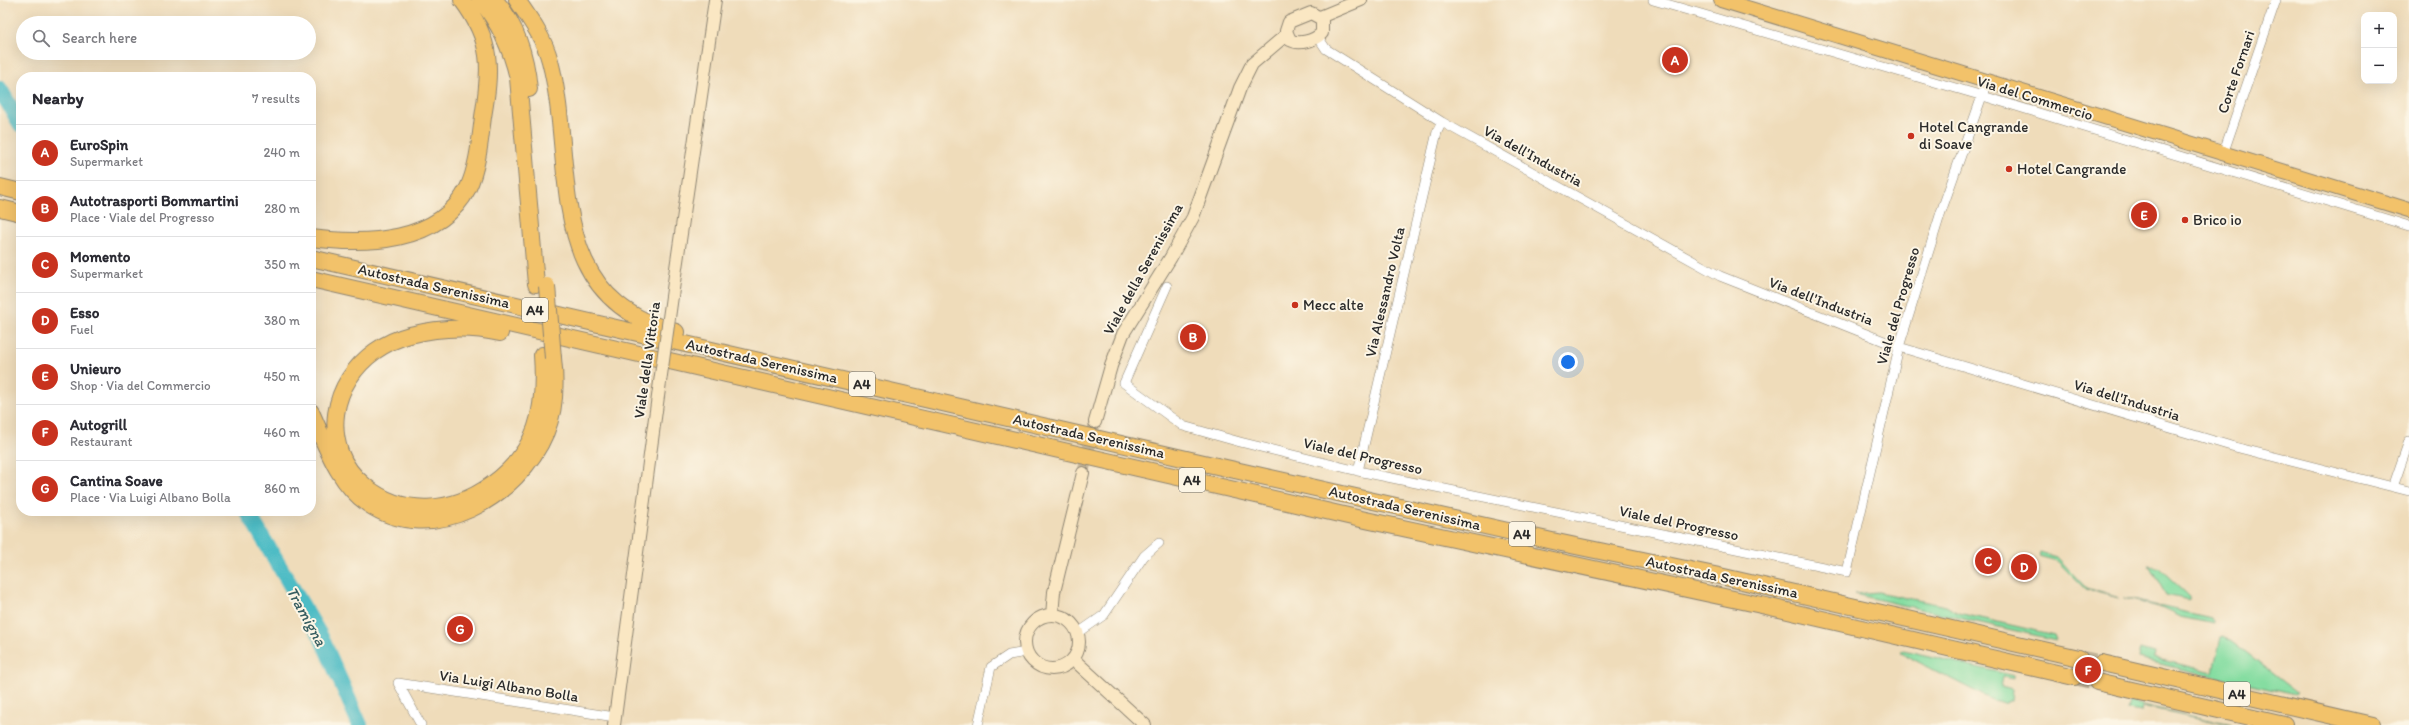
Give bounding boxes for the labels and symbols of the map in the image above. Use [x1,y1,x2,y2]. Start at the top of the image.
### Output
street label: Corte Fornari [2213,28,2259,116]
pin: A [1662,45,1688,75]
street label: Via del Commercio [1975,72,2095,124]
place label: Hotel Cangrande di Soave [1919,118,2028,153]
street label: Via dell'Industria [1480,121,1586,191]
marker: Hotel Cangrande di Soave [1906,131,1916,141]
place label: Hotel Cangrande [2017,160,2126,178]
marker: Hotel Cangrande [2004,164,2014,174]
street label: Viale della Serenissima [1099,200,1187,338]
pin: E [2131,200,2157,230]
place label: Brico io [2193,211,2242,229]
marker: Brico io [2180,215,2190,225]
street label: Via Alessandro Volta [1361,225,1409,359]
street label: Viale del Progresso [1873,245,1923,367]
street label: Autostrada Serenissima [356,260,512,312]
street label: Via dell'Industria [1766,273,1876,329]
place label: Mecc alte [1303,296,1364,314]
road number: A4 [522,298,548,322]
street label: Viale della Vittoria [630,300,664,420]
marker: Mecc alte [1290,300,1300,310]
pin: B [1180,322,1206,352]
street label: Autostrada Serenissima [684,335,840,387]
your location [1558,352,1578,372]
road number: A4 [849,372,875,396]
street label: Via dell'Industria [2072,375,2183,425]
street label: Autostrada Serenissima [1011,410,1167,462]
street label: Viale del Progresso [1302,434,1424,478]
road number: A4 [1179,468,1205,492]
street label: Autostrada Serenissima [1327,482,1483,534]
street label: Viale del Progresso [1618,502,1740,544]
road number: A4 [1509,522,1535,546]
pin: C [1975,546,2001,576]
street label: Autostrada Serenissima [1644,552,1800,602]
pin: D [2011,552,2037,582]
water label: Tramigna [282,583,331,650]
pin: G [447,614,473,644]
pin: F [2075,655,2101,685]
street label: Via Luigi Albano Bolla [438,666,580,706]
road number: A4 [2224,682,2250,706]

